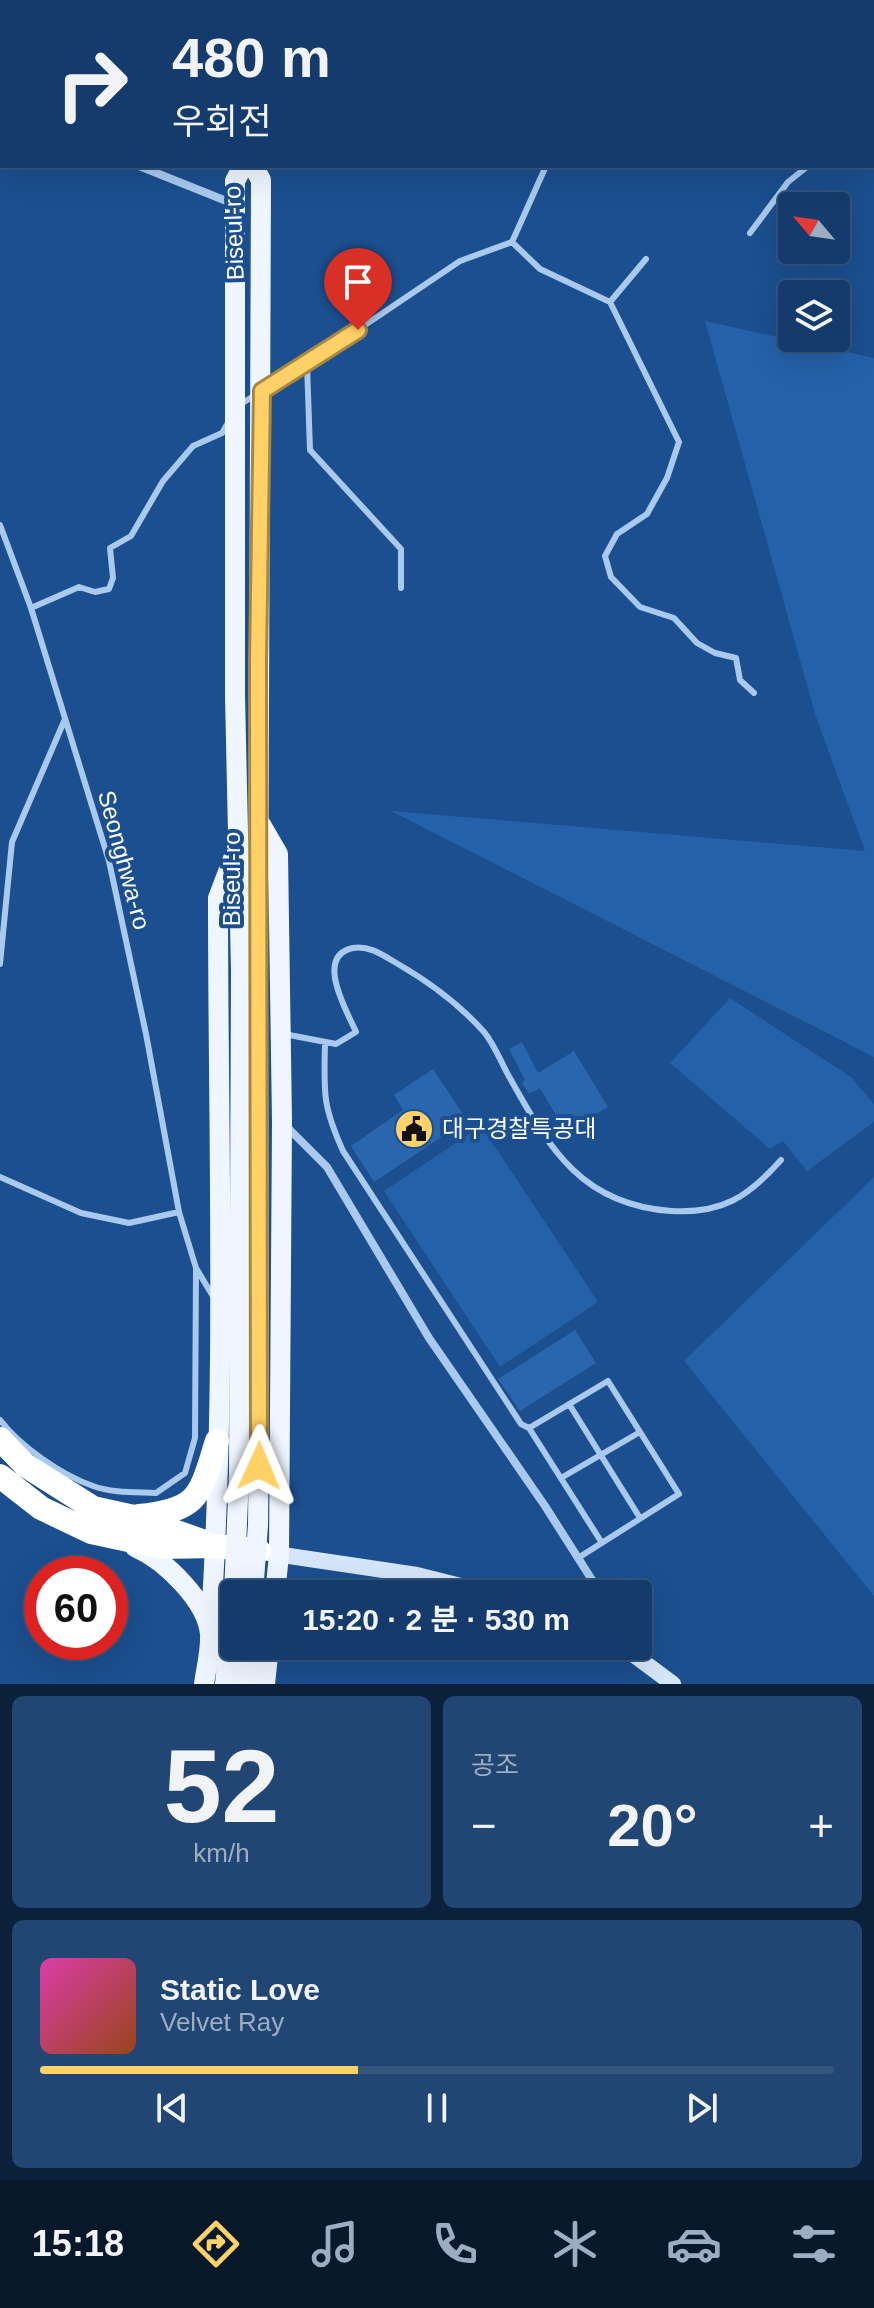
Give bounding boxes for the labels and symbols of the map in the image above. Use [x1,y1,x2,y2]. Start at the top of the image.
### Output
street label: Biseul-ro [218,185,249,281]
north arrow [778,192,850,264]
pin [324,248,392,330]
street label: Seonghwa-ro [93,787,156,932]
street label: Biseul-ro [218,832,245,926]
public building icon: 대구경찰특공대 [393,1108,435,1150]
place label: 대구경찰특공대 [442,1115,597,1142]
position arrow [217,1424,301,1508]
speed limit sign: 60 [24,1556,128,1660]

